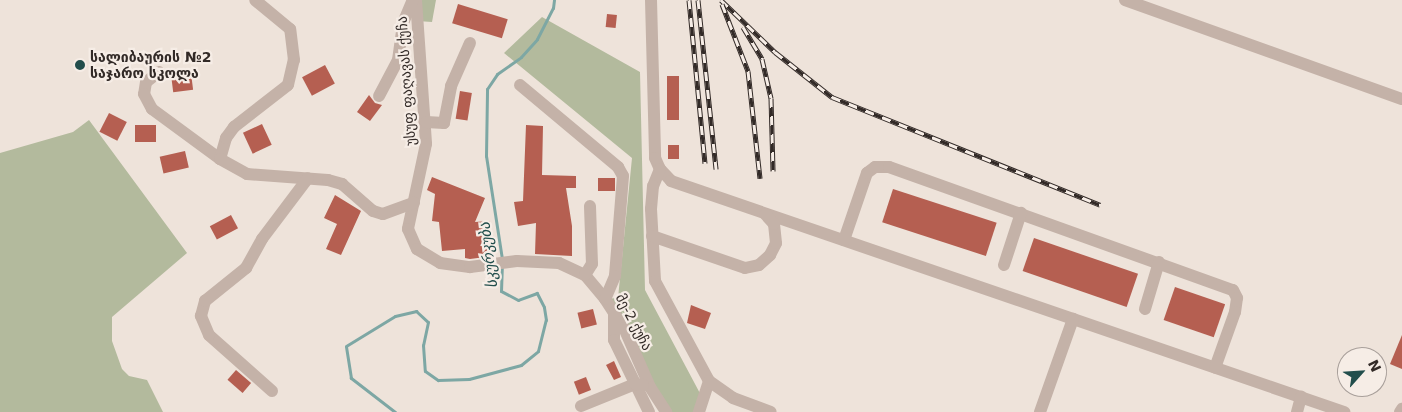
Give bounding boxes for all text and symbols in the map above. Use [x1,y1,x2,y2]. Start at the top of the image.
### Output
street label: უსუფ ფაღავას ქუჩა [393,16,419,146]
place label: სალიბაურის №2 საჯარო სკოლა [90,49,211,82]
marker: სალიბაურის №2 საჯარო სკოლა [74,59,86,71]
water label: სკურკუბა [476,221,502,289]
street label: მე-2 ქუჩა [612,291,656,353]
north arrow [1337,347,1387,397]
text: N [1365,357,1384,375]

